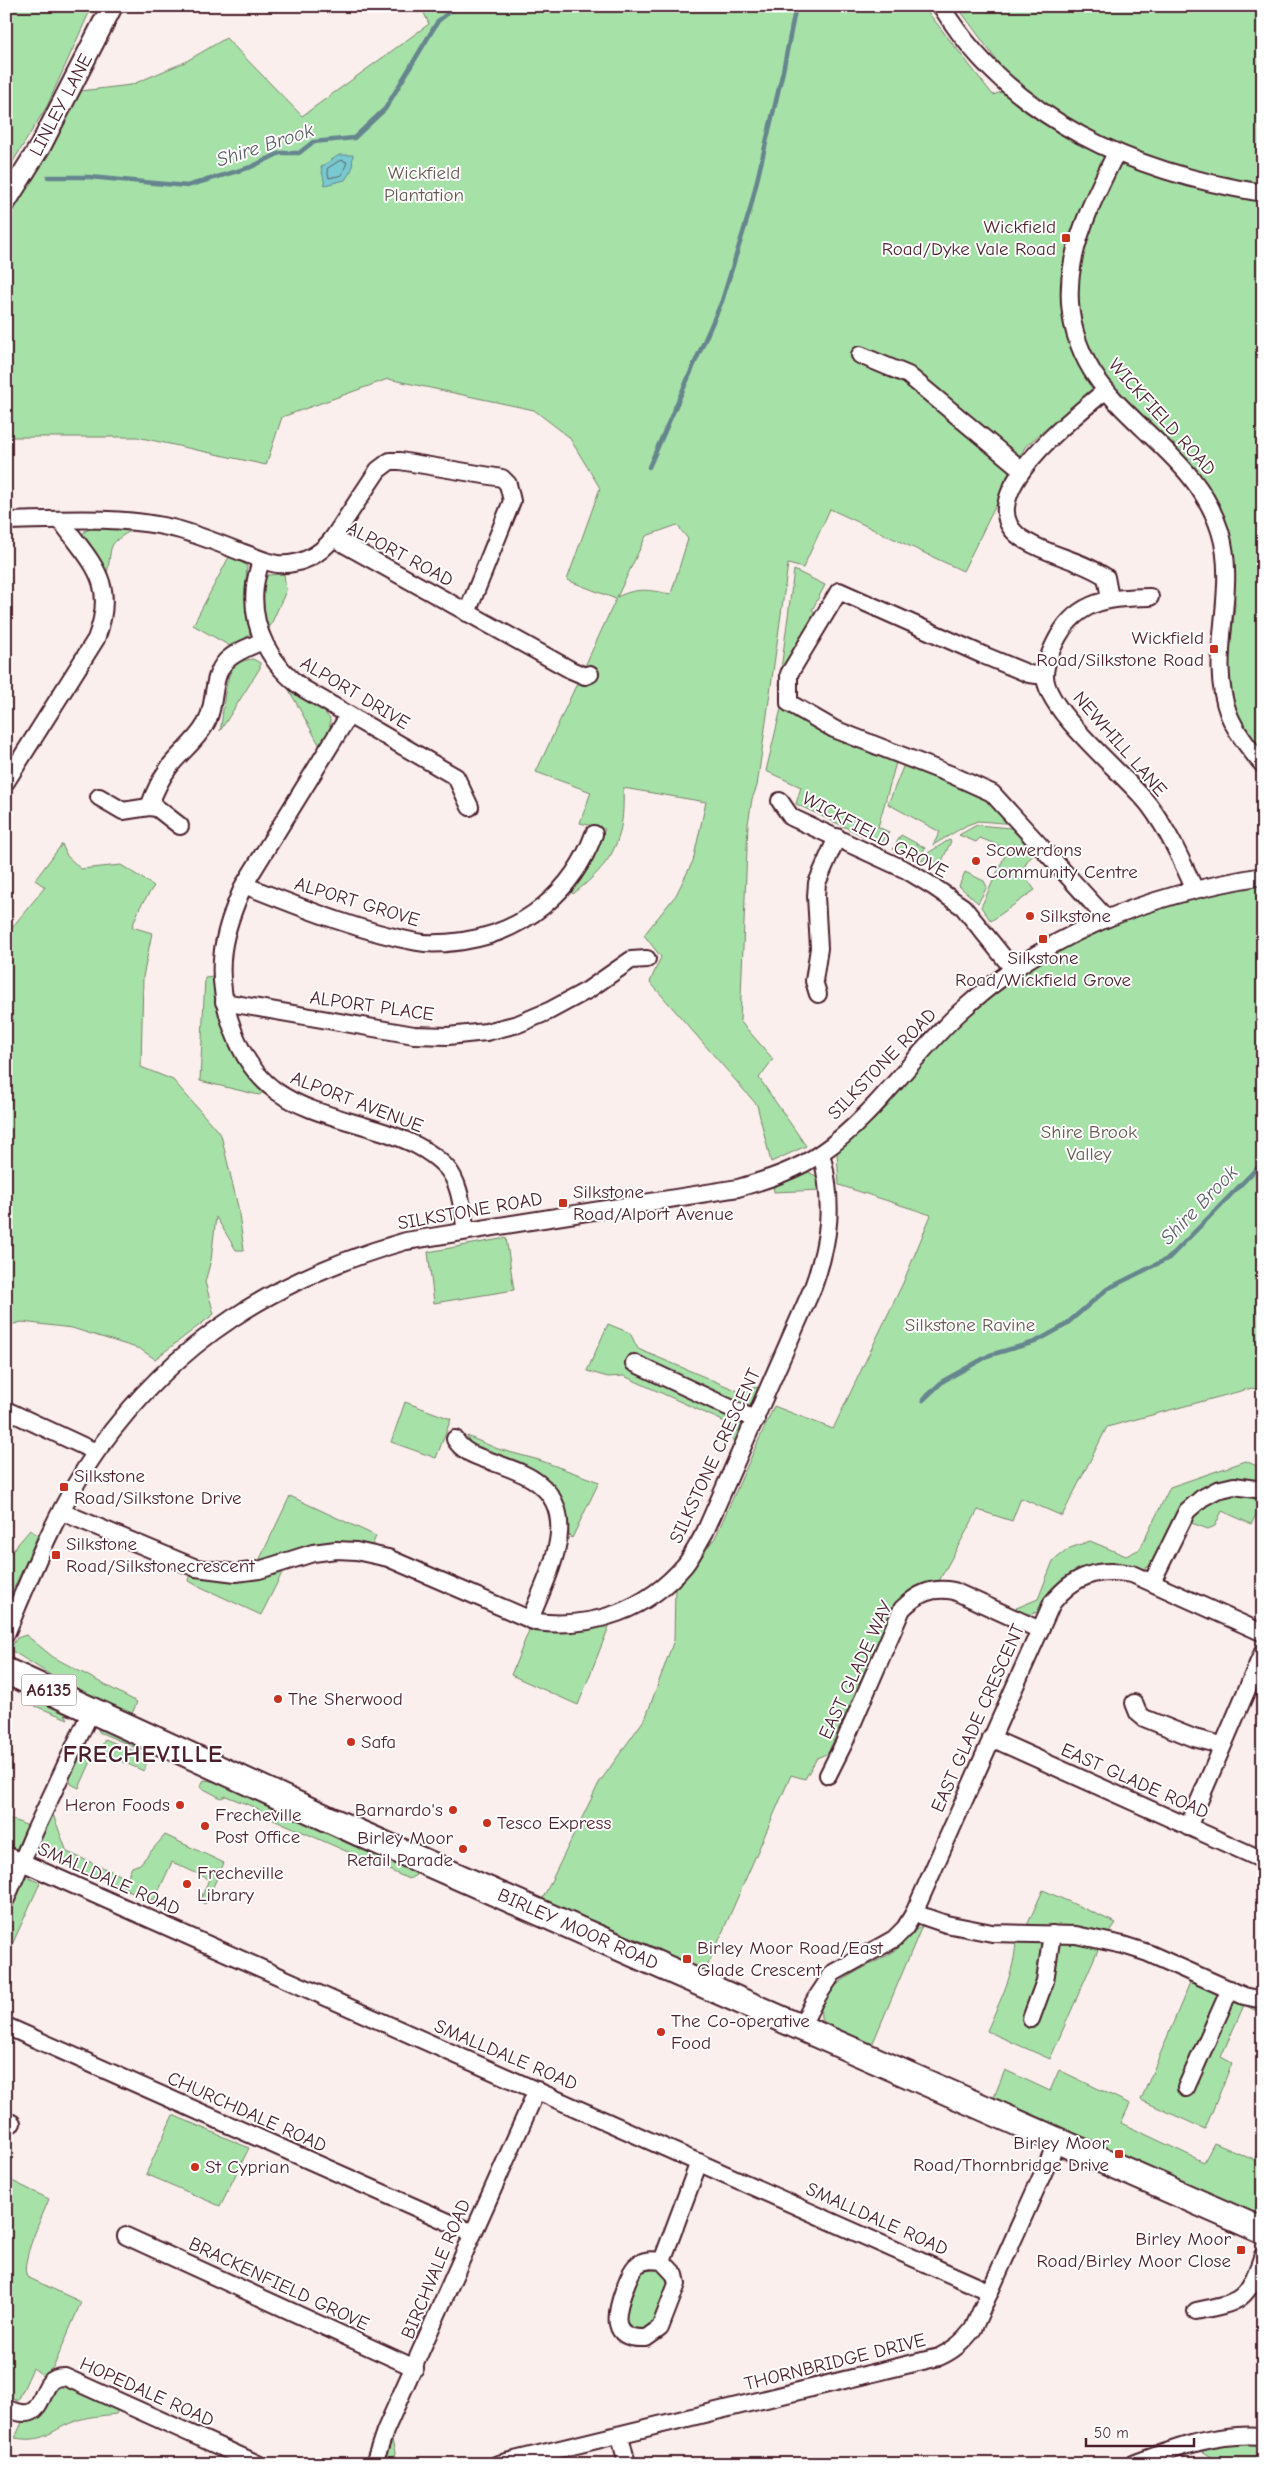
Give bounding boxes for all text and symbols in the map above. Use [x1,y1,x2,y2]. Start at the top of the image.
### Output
street label: LINLEY LANE [25,50,97,160]
water label: Shire Brook [213,118,317,172]
park label: Wickfield Plantation [384,162,464,206]
place label: Wickfield Road/Dyke Vale Road [882,216,1056,260]
marker: Wickfield Road/Dyke Vale Road [1060,232,1072,244]
street label: WICKFIELD ROAD [1104,354,1220,480]
street label: ALPORT ROAD [343,517,457,591]
place label: Wickfield Road/Silkstone Road [1036,627,1204,671]
marker: Wickfield Road/Silkstone Road [1208,643,1220,655]
street label: ALPORT DRIVE [296,652,414,734]
street label: NEWHILL LANE [1069,687,1171,801]
street label: WICKFIELD GROVE [798,787,952,883]
place label: Scowerdons Community Centre [986,839,1138,883]
marker: Scowerdons Community Centre [970,855,982,867]
street label: ALPORT GROVE [292,873,422,931]
place label: Silkstone [1040,905,1111,927]
marker: Silkstone [1024,910,1036,922]
marker: Silkstone Road/Wickfield Grove [1037,933,1049,945]
place label: Silkstone Road/Wickfield Grove [955,947,1131,991]
street label: ALPORT PLACE [308,986,436,1026]
street label: SILKSTONE ROAD [823,1004,941,1124]
street label: ALPORT AVENUE [288,1067,426,1137]
park label: Shire Brook Valley [1041,1121,1138,1165]
water label: Shire Brook [1156,1161,1243,1249]
place label: Silkstone Road/Alport Avenue [573,1181,734,1225]
street label: SILKSTONE ROAD [396,1187,544,1235]
marker: Silkstone Road/Alport Avenue [557,1197,569,1209]
park label: Silkstone Ravine [905,1314,1035,1336]
street label: SILKSTONE CRESCENT [665,1365,765,1547]
place label: Silkstone Road/Silkstone Drive [74,1465,242,1509]
marker: Silkstone Road/Silkstone Drive [58,1481,70,1493]
place label: Silkstone Road/Silkstonecrescent [66,1533,255,1577]
marker: Silkstone Road/Silkstonecrescent [50,1549,62,1561]
street label: EAST GLADE WAY [814,1597,898,1743]
street label: EAST GLADE CRESCENT [927,1620,1029,1815]
road number: A6135 [22,1674,76,1706]
place label: The Sherwood [288,1688,403,1710]
marker: The Sherwood [272,1693,284,1705]
place label: Safa [361,1731,396,1753]
marker: Safa [345,1736,357,1748]
street label: EAST GLADE ROAD [1058,1738,1212,1824]
district label: FRECHEVILLE [63,1740,223,1768]
place label: Heron Foods [65,1794,170,1816]
marker: Heron Foods [174,1799,186,1811]
place label: Barnardo's [355,1799,443,1821]
place label: Frecheville Post Office [215,1804,302,1848]
marker: Barnardo's [447,1804,459,1816]
place label: Tesco Express [497,1812,611,1834]
marker: Tesco Express [481,1817,493,1829]
marker: Frecheville Post Office [199,1820,211,1832]
place label: Birley Moor Retail Parade [347,1827,453,1871]
street label: SMALLDALE ROAD [35,1838,184,1920]
marker: Birley Moor Retail Parade [457,1843,469,1855]
place label: Frecheville Library [197,1862,284,1906]
marker: Frecheville Library [181,1878,193,1890]
street label: BIRLEY MOOR ROAD [494,1884,662,1974]
place label: Birley Moor Road/East Glade Crescent [697,1937,884,1981]
marker: Birley Moor Road/East Glade Crescent [681,1953,693,1965]
place label: The Co-operative Food [671,2010,810,2054]
street label: SMALLDALE ROAD [431,2015,581,2095]
marker: The Co-operative Food [655,2026,667,2038]
street label: CHURCHDALE ROAD [164,2067,330,2157]
place label: Birley Moor Road/Thornbridge Drive [913,2132,1109,2176]
marker: Birley Moor Road/Thornbridge Drive [1113,2148,1125,2160]
place label: St Cyprian [205,2156,290,2178]
marker: St Cyprian [189,2161,201,2173]
street label: SMALLDALE ROAD [803,2178,952,2260]
street label: BIRCHVALE ROAD [397,2196,475,2342]
place label: Birley Moor Road/Birley Moor Close [1037,2228,1231,2272]
street label: BRACKENFIELD GROVE [185,2233,373,2335]
marker: Birley Moor Road/Birley Moor Close [1235,2244,1247,2256]
street label: THORNBRIDGE DRIVE [742,2329,928,2395]
street label: HOPEDALE ROAD [76,2352,218,2432]
scale bar [1086,2415,1194,2447]
text: 50 m [1094,2424,1129,2442]

